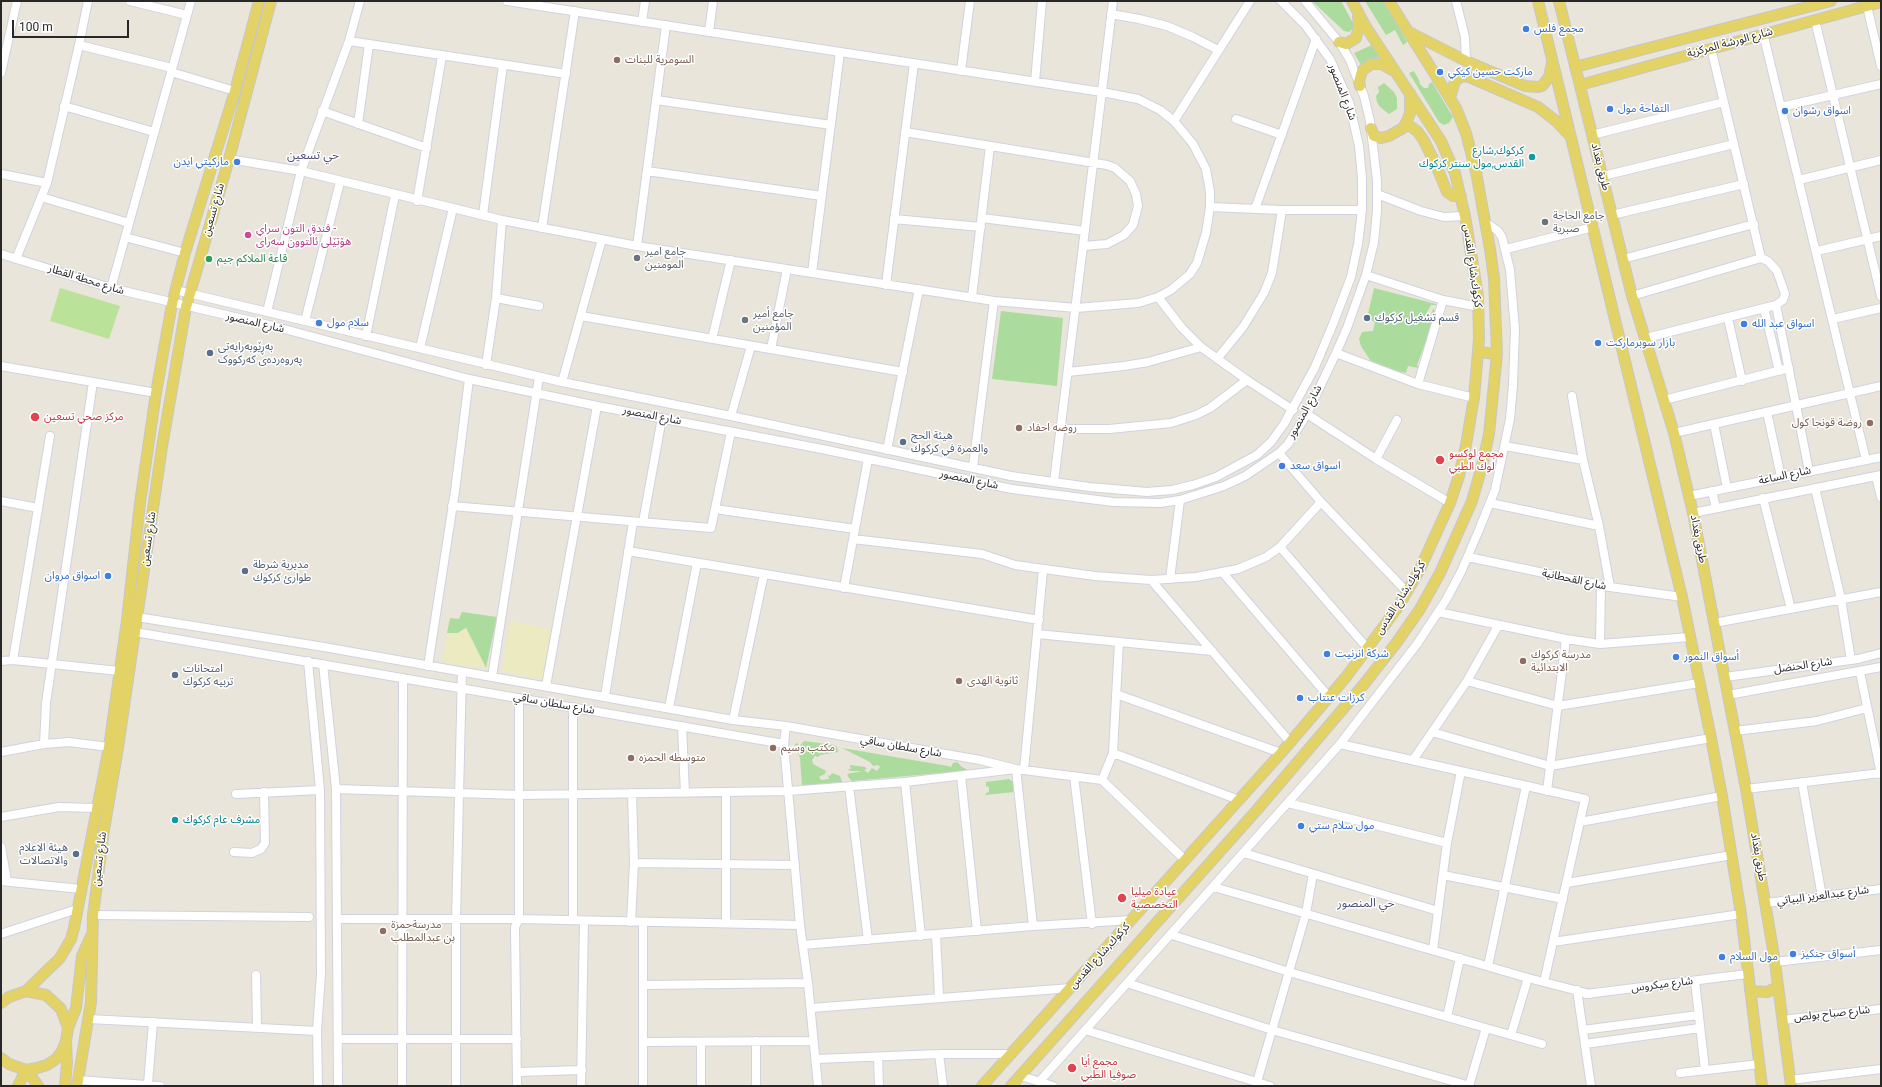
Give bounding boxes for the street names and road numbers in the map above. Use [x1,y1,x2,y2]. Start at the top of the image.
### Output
street label: شارع الورشة المركزية [1686,25,1774,61]
street label: شارع المنصور [1325,62,1359,122]
street label: طريق بغداد [1588,142,1612,192]
street label: شارع تسعين [200,182,228,238]
street label: كركوك,شارع القدس [1460,223,1484,309]
street label: شارع محطة القطار [46,262,126,298]
street label: شارع المنصور [225,310,285,336]
street label: شارع المنصور [1285,383,1325,441]
street label: شارع المنصور [622,404,682,428]
street label: شارع الساعة [1758,464,1812,488]
street label: شارع المنصور [939,467,999,493]
street label: شارع تسعين [139,511,159,567]
street label: طريق بغداد [1687,514,1709,564]
street label: كركوك,شارع القدس [1373,559,1429,637]
street label: شارع القحطانية [1541,567,1607,593]
street label: شارع الحنضل [1773,655,1833,677]
street label: شارع سلطان ساقي [512,690,596,718]
street label: شارع سلطان ساقي [859,733,943,761]
street label: شارع تسعين [90,831,110,887]
street label: طريق بغداد [1747,832,1769,882]
street label: شارع عبدالعزيز البياتي [1776,884,1870,908]
street label: كركوك,شارع القدس [1067,920,1133,992]
street label: شارع ميكروس [1630,975,1694,995]
street label: شارع صباح بولص [1793,1003,1871,1025]

